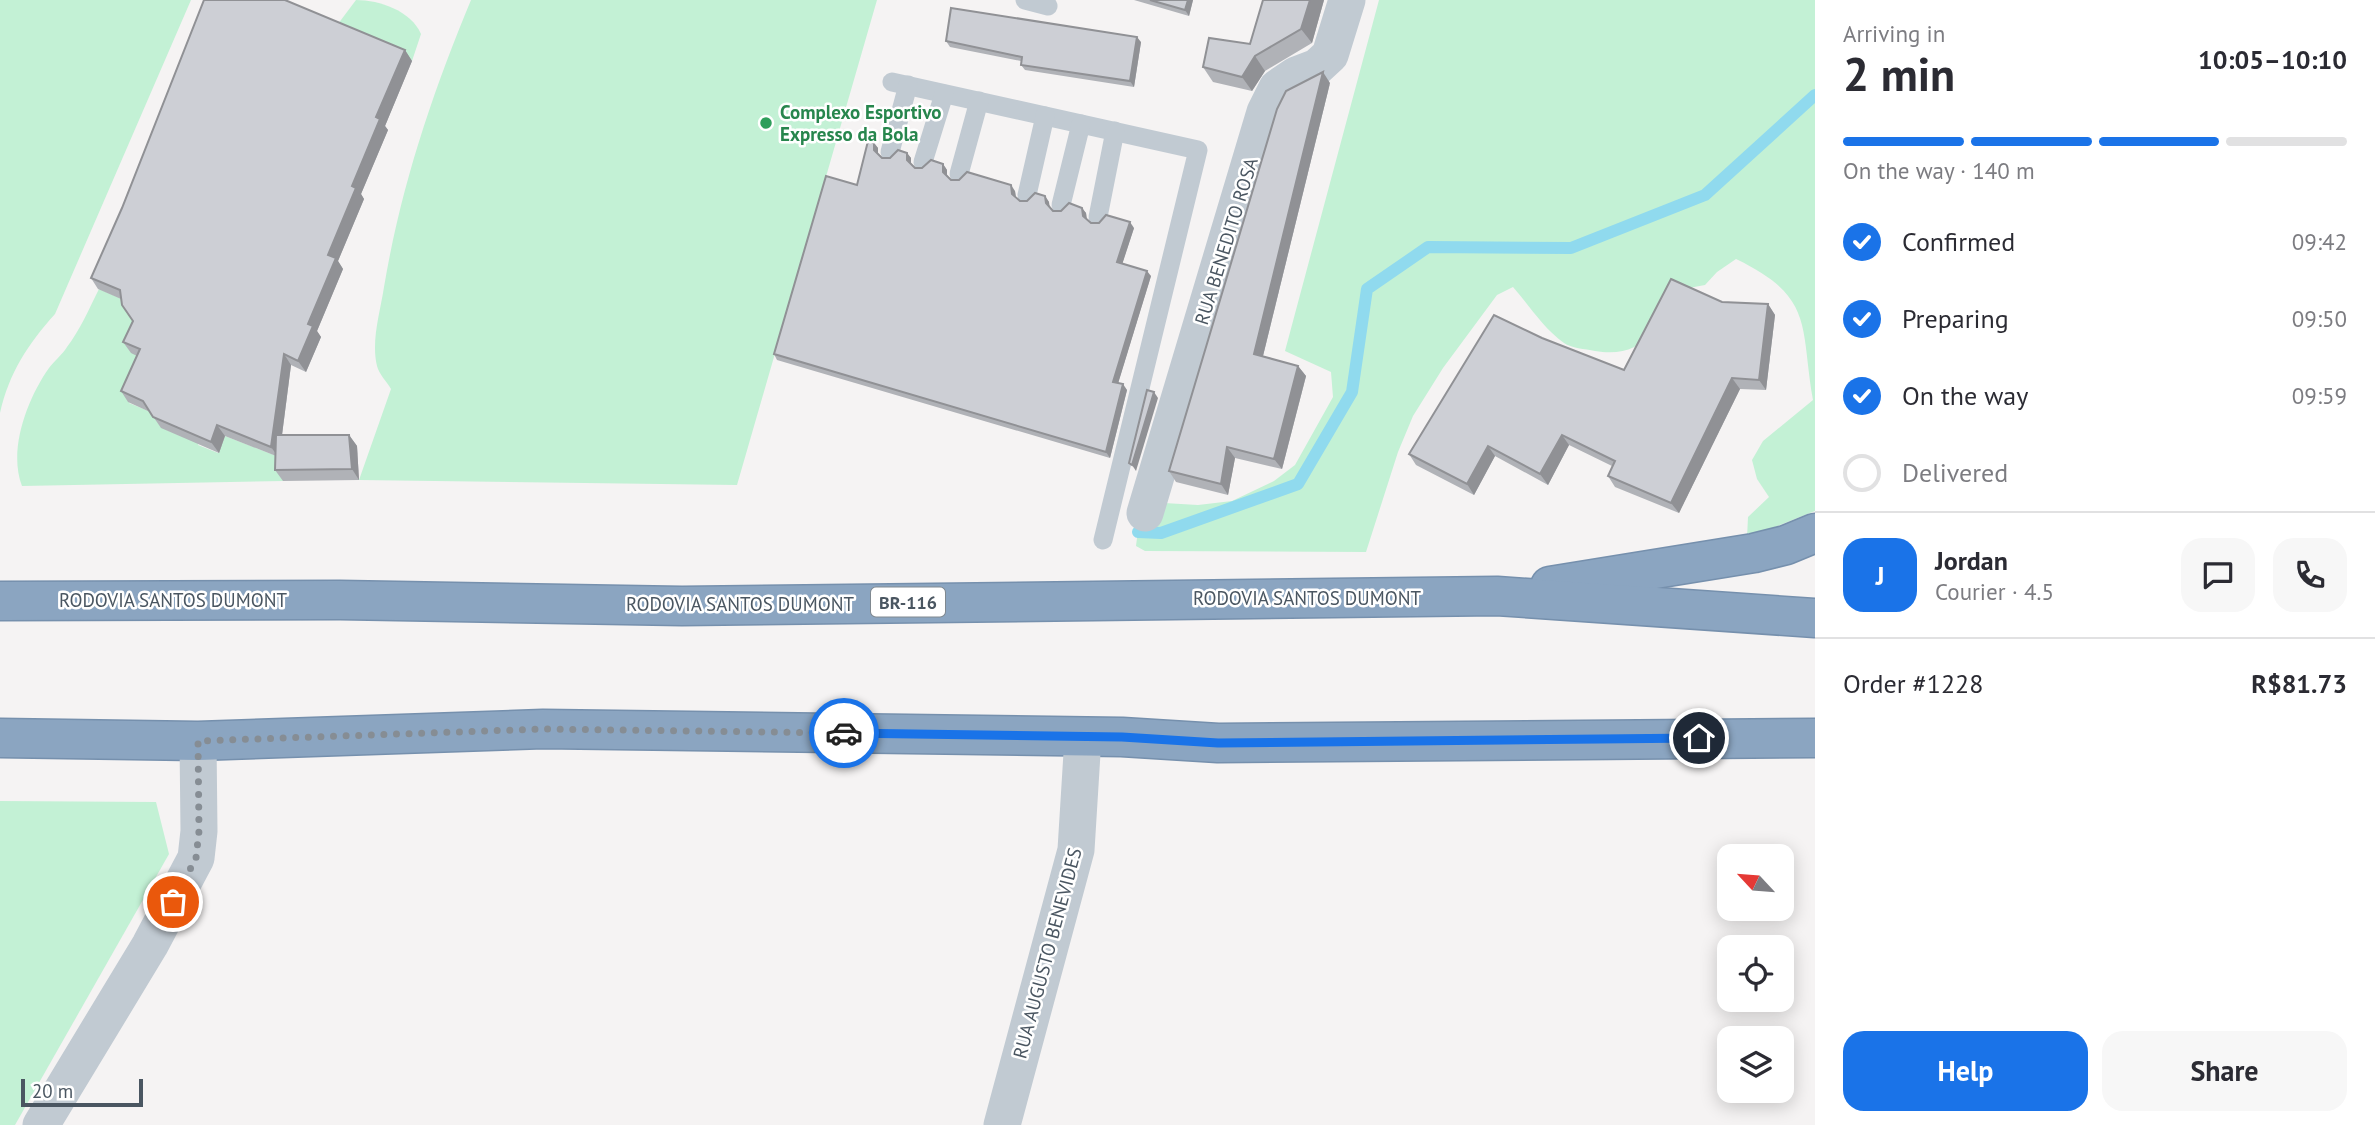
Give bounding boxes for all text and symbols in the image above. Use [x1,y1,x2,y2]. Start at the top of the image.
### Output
text: Arriving in [1843,19,1945,48]
text: 10:05–10:10 [2198,43,2347,76]
text: 2 min [1843,44,1955,104]
place label: Complexo Esportivo Expresso da Bola [780,100,942,146]
marker: Complexo Esportivo Expresso da Bola [758,115,774,131]
street label: RUA BENEDITO ROSA [1189,154,1263,328]
text: On the way · 140 m [1843,156,2035,185]
icon: check [1843,223,1881,261]
text: Confirmed [1902,225,2015,258]
text: 09:42 [2292,227,2347,256]
icon: check [1843,300,1881,338]
text: Preparing [1902,302,2009,335]
text: 09:50 [2292,304,2347,333]
icon: check [1843,377,1881,415]
text: On the way [1902,379,2028,412]
text: 09:59 [2292,381,2347,410]
text: Delivered [1902,456,2008,489]
button: chat [2181,538,2255,612]
button: phone [2273,538,2347,612]
text: Jordan [1935,544,2008,577]
text: J [1876,559,1884,592]
text: Courier · 4.5 [1935,577,2054,606]
street label: RODOVIA SANTOS DUMONT [1193,586,1421,610]
street label: RODOVIA SANTOS DUMONT [59,588,287,612]
road number: BR-116 [871,588,945,616]
street label: RODOVIA SANTOS DUMONT [626,592,854,616]
text: Order #1228 [1843,667,1983,700]
text: R$81.73 [2251,667,2347,700]
courier [809,698,879,768]
pin [1669,708,1729,768]
icon: car [825,714,863,752]
icon: home [1680,719,1718,757]
north arrow [1717,844,1794,920]
map controls [1717,844,1794,1103]
street label: RUA AUGUSTO BENEVIDES [1007,845,1087,1061]
pin [143,872,203,932]
icon: bag [154,883,192,921]
button: locate [1717,935,1794,1012]
button: layers [1717,1026,1794,1103]
button: Help [1843,1031,2088,1111]
button: Share [2102,1031,2347,1111]
scale bar [21,1076,144,1108]
text: 20 m [32,1079,73,1103]

